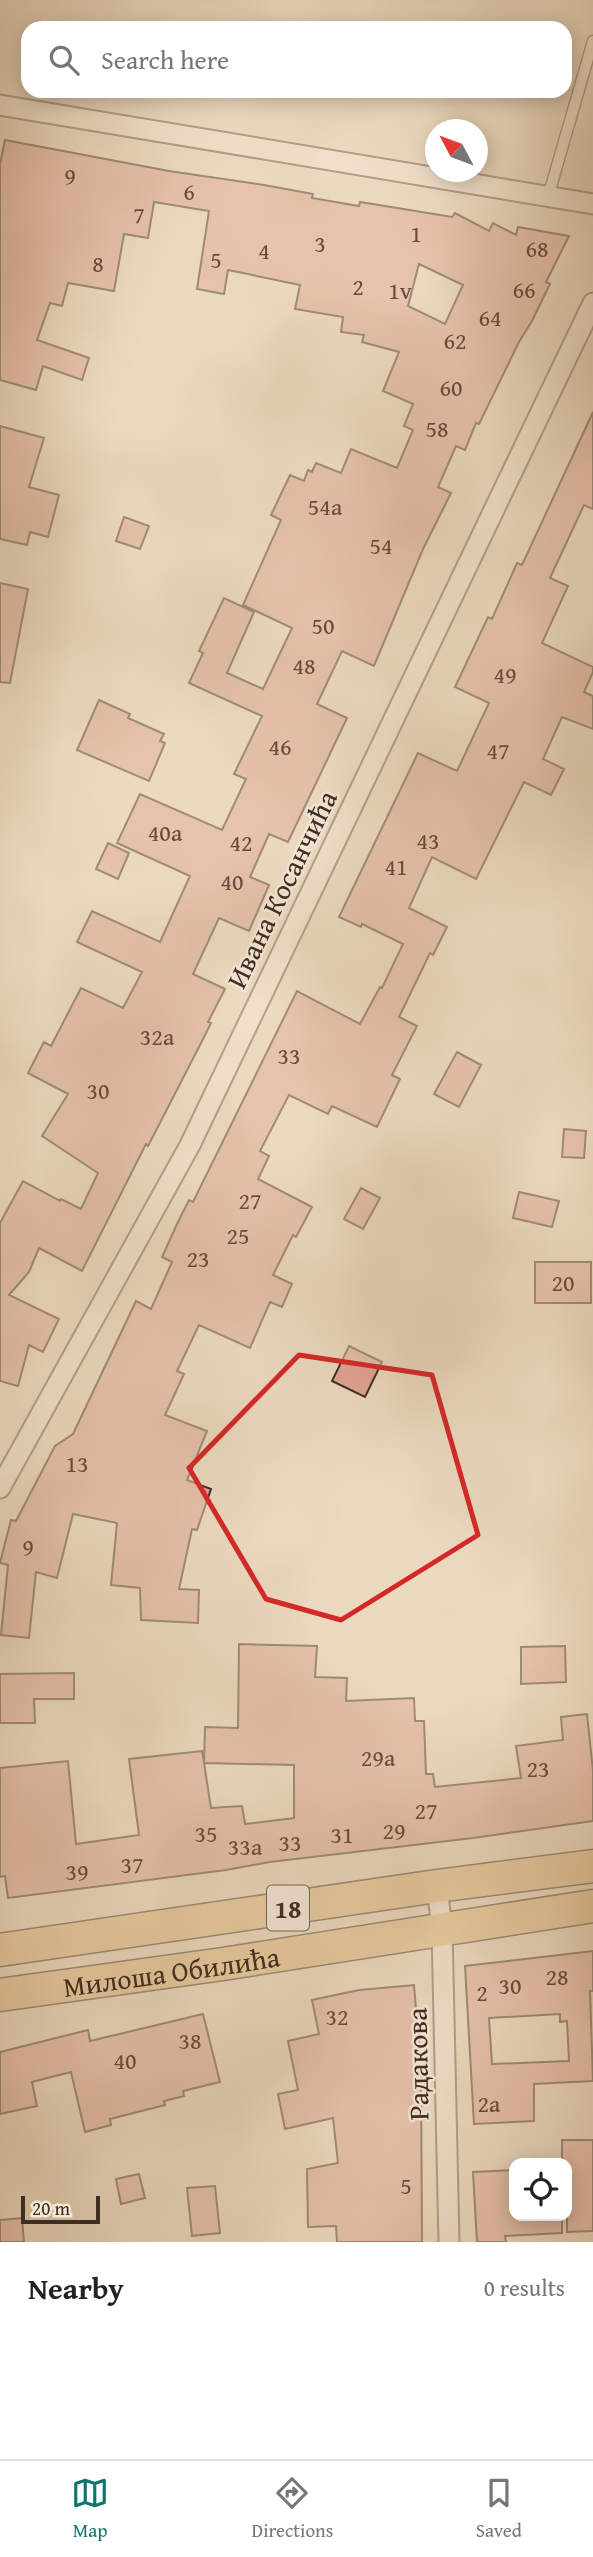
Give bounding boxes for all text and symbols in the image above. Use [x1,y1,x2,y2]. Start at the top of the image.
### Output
search box [21,21,572,98]
text: Search here [101,40,229,79]
icon: search [45,41,83,79]
north arrow [425,119,488,182]
house number: 9 [64,158,76,193]
house number: 6 [183,174,195,209]
house number: 7 [133,197,145,232]
house number: 1 [410,216,422,251]
house number: 3 [314,226,326,261]
house number: 68 [525,231,549,266]
house number: 4 [258,233,270,268]
house number: 5 [210,242,222,277]
house number: 8 [92,246,104,281]
house number: 2 [352,269,364,304]
house number: 66 [512,272,536,307]
house number: 1v [388,273,412,308]
house number: 64 [478,300,502,335]
house number: 62 [443,323,467,358]
house number: 60 [439,370,463,405]
house number: 58 [425,411,449,446]
house number: 54a [308,489,343,524]
house number: 54 [369,528,393,563]
house number: 50 [311,608,335,643]
house number: 48 [292,648,316,683]
house number: 49 [493,657,517,692]
house number: 46 [268,729,292,764]
house number: 47 [486,733,510,768]
street label: Ивана Косанчића [215,782,347,995]
house number: 40a [148,815,183,850]
house number: 43 [416,823,440,858]
house number: 42 [229,825,253,860]
house number: 41 [384,849,408,884]
house number: 40 [220,864,244,899]
house number: 32a [140,1019,175,1054]
house number: 33 [277,1038,301,1073]
house number: 30 [86,1073,110,1108]
house number: 27 [238,1183,262,1218]
house number: 25 [226,1218,250,1253]
house number: 23 [186,1241,210,1276]
house number: 20 [551,1265,575,1300]
house number: 13 [65,1446,89,1481]
house number: 9 [22,1529,34,1564]
house number: 29a [361,1740,396,1775]
house number: 23 [526,1751,550,1786]
house number: 27 [414,1793,438,1828]
house number: 29 [382,1813,406,1848]
house number: 35 [194,1816,218,1851]
house number: 31 [330,1817,354,1852]
house number: 33 [278,1825,302,1860]
house number: 33a [228,1829,263,1864]
house number: 37 [120,1847,144,1882]
house number: 39 [65,1854,89,1889]
road number: 18 [267,1885,309,1930]
street label: Милоша Обилића [60,1935,283,2007]
house number: 28 [545,1959,569,1994]
house number: 30 [498,1968,522,2003]
house number: 2 [476,1975,488,2010]
house number: 32 [325,1999,349,2034]
street label: Радакова [396,2007,438,2121]
house number: 38 [178,2023,202,2058]
house number: 40 [113,2043,137,2078]
house number: 2a [478,2086,501,2121]
map controls [509,2158,572,2221]
button: locate [509,2158,572,2221]
house number: 5 [400,2168,412,2203]
scale bar [21,2193,100,2225]
text: 20 m [32,2194,70,2222]
text: Nearby [28,2266,124,2310]
text: 0 results [484,2271,565,2304]
tab: Map [71,2474,109,2544]
tab: Directions [252,2474,333,2544]
tab: Saved [476,2474,522,2544]

